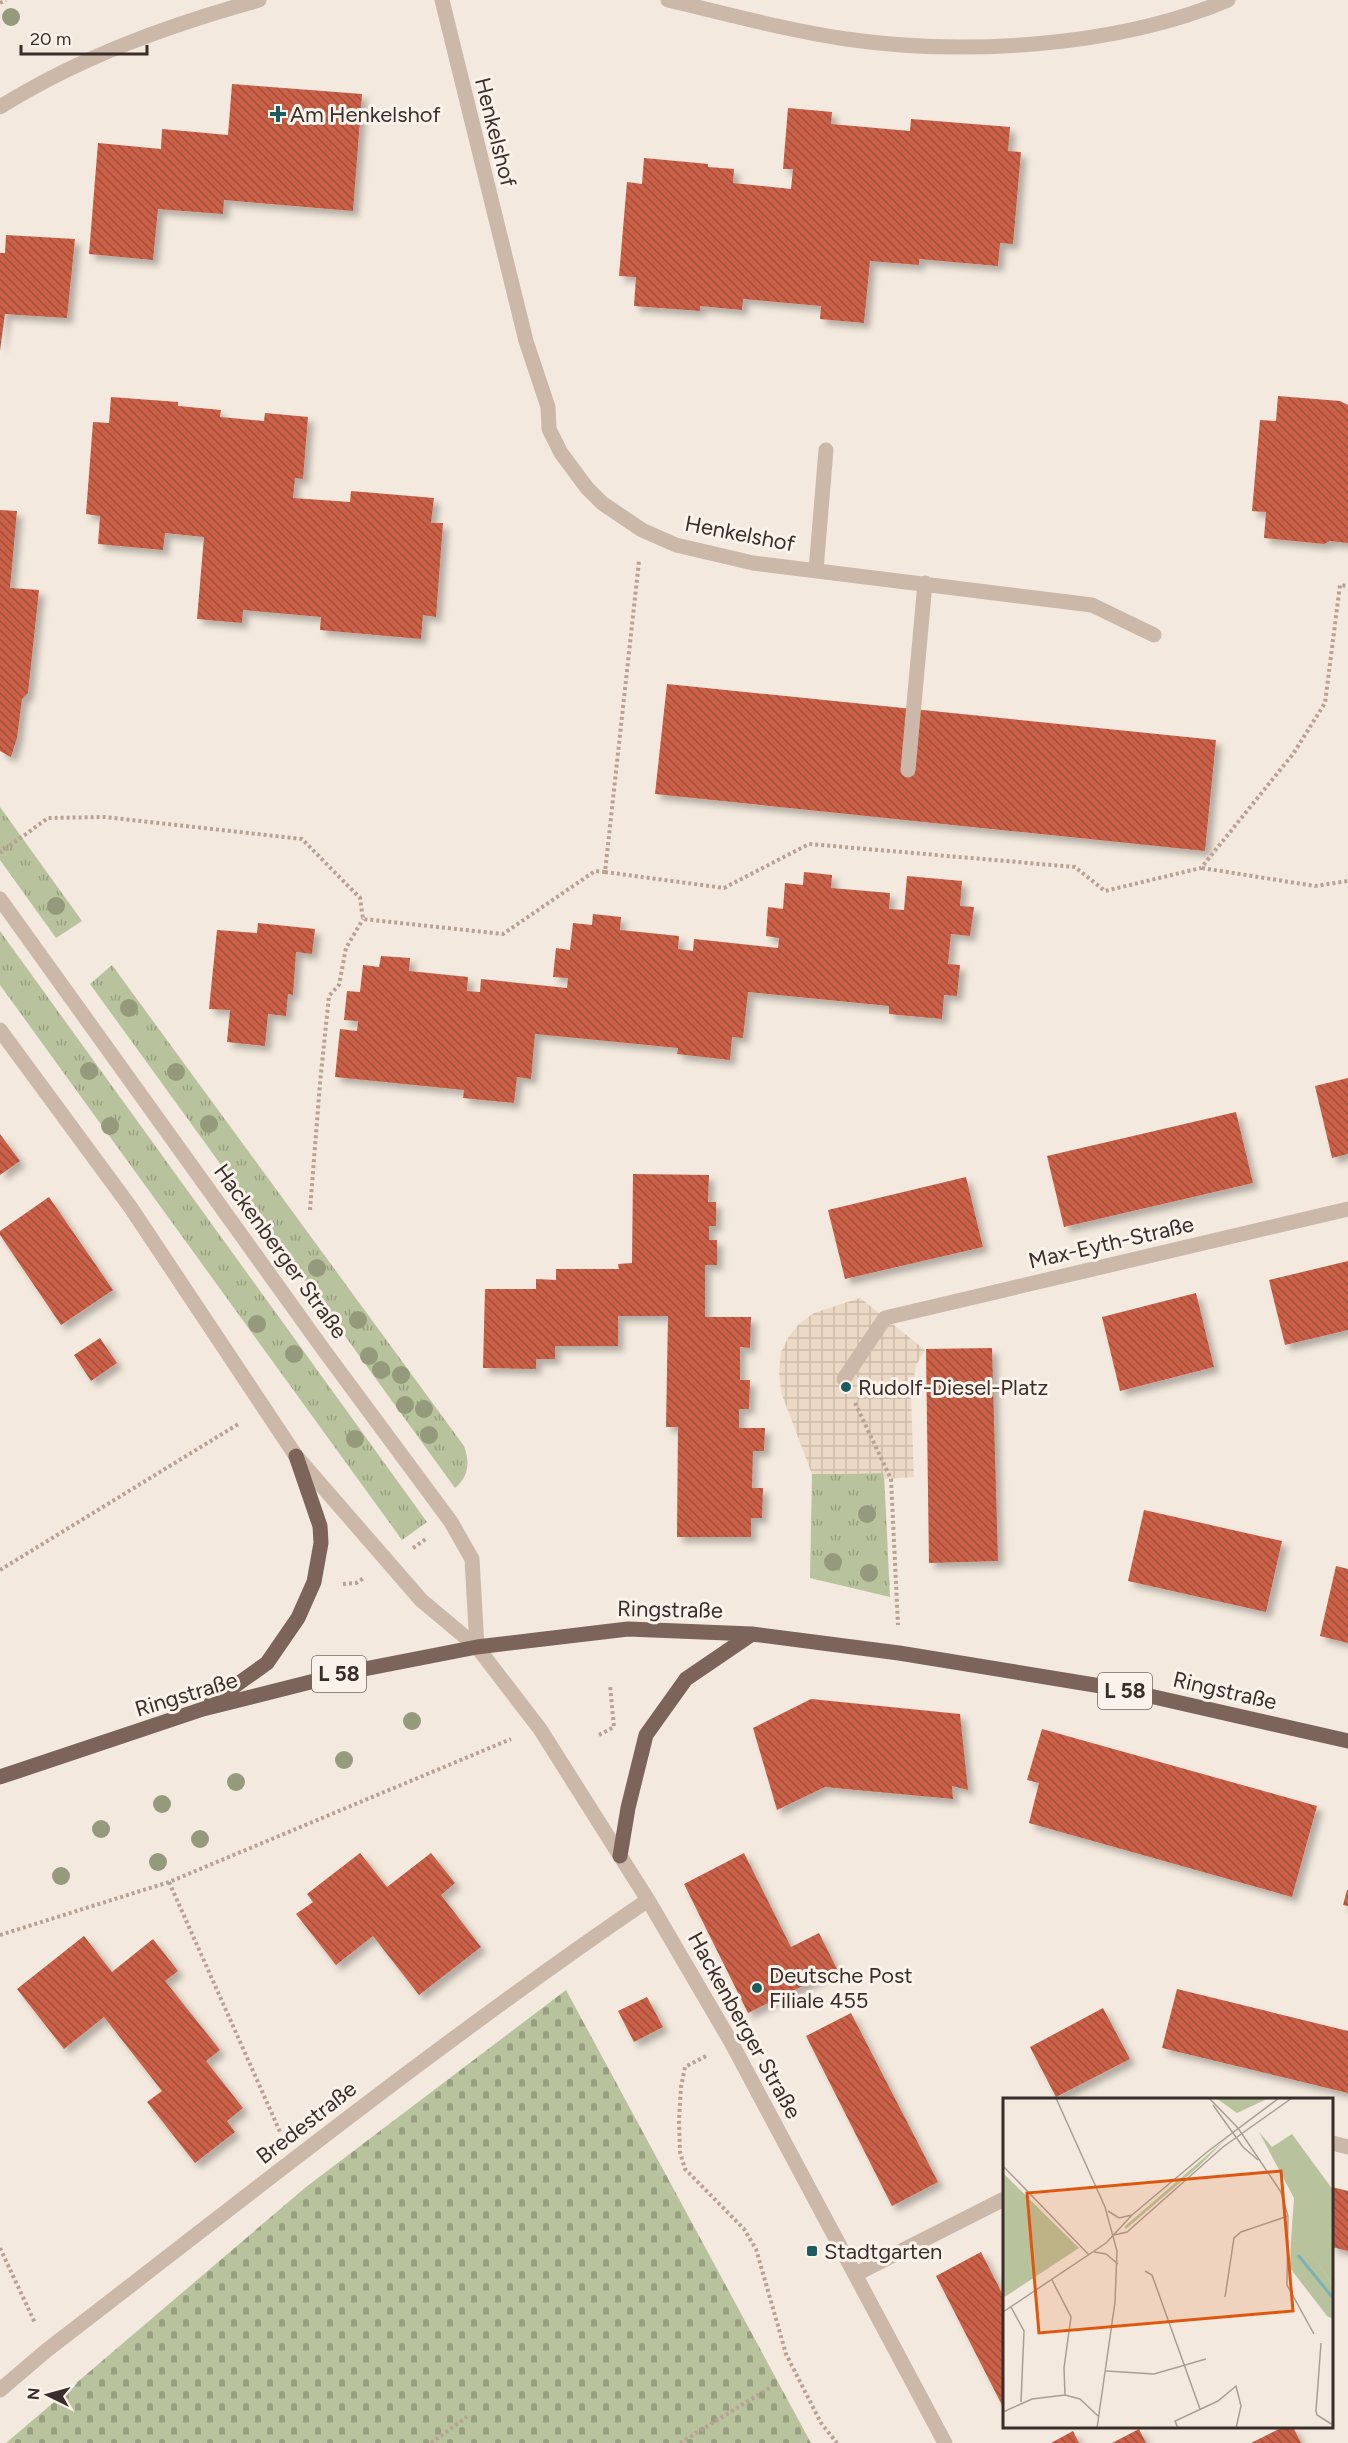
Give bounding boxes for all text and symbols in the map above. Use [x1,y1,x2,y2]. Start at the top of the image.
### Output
scale bar [21,18,147,56]
text: 20 m [30,28,71,50]
street label: Henkelshof [469,75,522,190]
place label: Am Henkelshof [290,101,441,128]
marker: Am Henkelshof [271,107,285,121]
street label: Henkelshof [683,510,798,558]
street label: Hackenberger Straße [208,1159,353,1344]
street label: Max-Eyth-Straße [1026,1210,1196,1275]
place label: Rudolf-Diesel-Platz [858,1374,1048,1401]
marker: Rudolf-Diesel-Platz [839,1380,853,1394]
street label: Ringstraße [617,1595,723,1624]
road number: L 58 [312,1656,366,1692]
street label: Ringstraße [1170,1665,1279,1716]
street label: Ringstraße [132,1666,241,1723]
road number: L 58 [1098,1673,1152,1709]
street label: Hackenberger Straße [682,1927,807,2123]
place label: Deutsche Post Filiale 455 [769,1962,912,2014]
marker: Deutsche Post Filiale 455 [750,1981,764,1995]
street label: Bredestraße [251,2075,362,2170]
inset map [1003,2098,1333,2428]
place label: Stadtgarten [824,2238,942,2265]
marker: Stadtgarten [805,2244,819,2258]
north arrow [18,2365,78,2425]
text: N [24,2387,44,2401]

